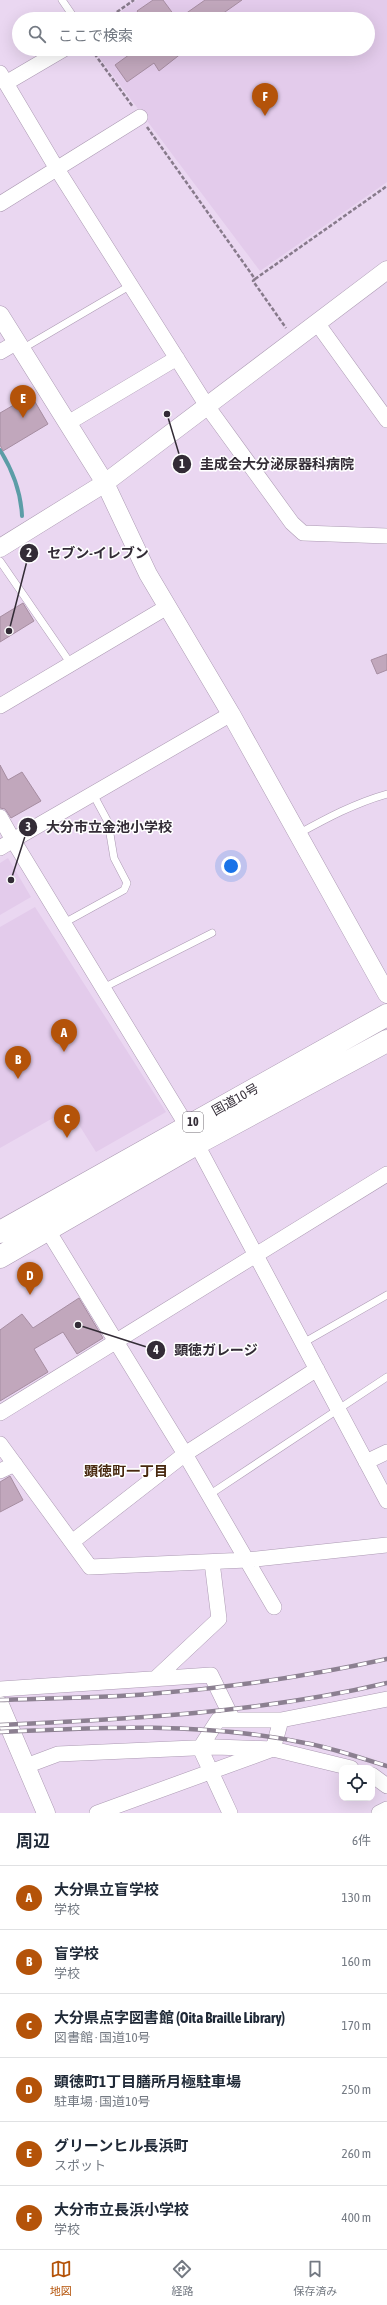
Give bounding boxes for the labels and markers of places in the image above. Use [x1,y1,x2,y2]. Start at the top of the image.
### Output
pin: F [252,83,278,116]
pin: E [10,385,36,418]
callout: 圭成会大分泌尿器科病院 [172,451,362,477]
callout: セブン-イレブン [19,540,157,566]
callout: 大分市立金池小学校 [18,814,180,840]
pin: A [51,1019,77,1052]
pin: B [5,1046,31,1079]
pin: C [54,1105,80,1138]
pin: D [17,1262,43,1295]
callout: 顕徳ガレージ [146,1337,266,1363]

